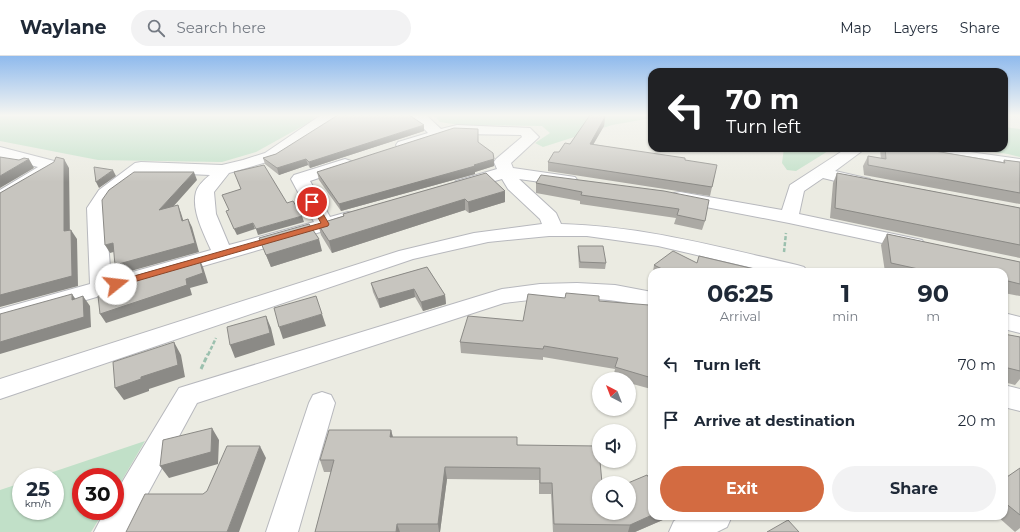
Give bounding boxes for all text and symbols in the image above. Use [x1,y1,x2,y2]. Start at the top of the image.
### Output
search box [131,10,411,46]
text: Waylane [20,16,107,39]
icon: search [145,17,167,39]
text: Search here [177,18,266,37]
text: Map [840,19,871,37]
text: Layers [893,19,938,37]
text: Share [960,19,1000,37]
text: 70 m [726,82,799,116]
icon: left [660,84,712,136]
text: Turn left [726,116,801,138]
pin [295,185,329,219]
icon: arrive [301,191,323,213]
position arrow [95,263,137,305]
text: 06:25 [707,279,773,308]
text: 1 [841,279,850,308]
text: 90 [917,279,949,308]
text: Arrival [720,308,761,324]
text: min [832,308,858,324]
text: m [926,308,940,324]
icon: left [660,353,682,375]
text: Turn left [694,355,761,374]
text: 70 m [958,355,996,374]
north arrow [592,372,636,416]
map controls [592,372,636,520]
icon: arrive [660,409,682,431]
text: Arrive at destination [694,411,855,430]
text: 20 m [958,411,996,430]
button: sound [592,424,636,468]
button: Exit [660,466,824,512]
button: Share [832,466,996,512]
speed limit sign: 30 [72,468,124,520]
button: search [592,476,636,520]
text: 25 [26,477,50,501]
text: km/h [25,497,51,510]

